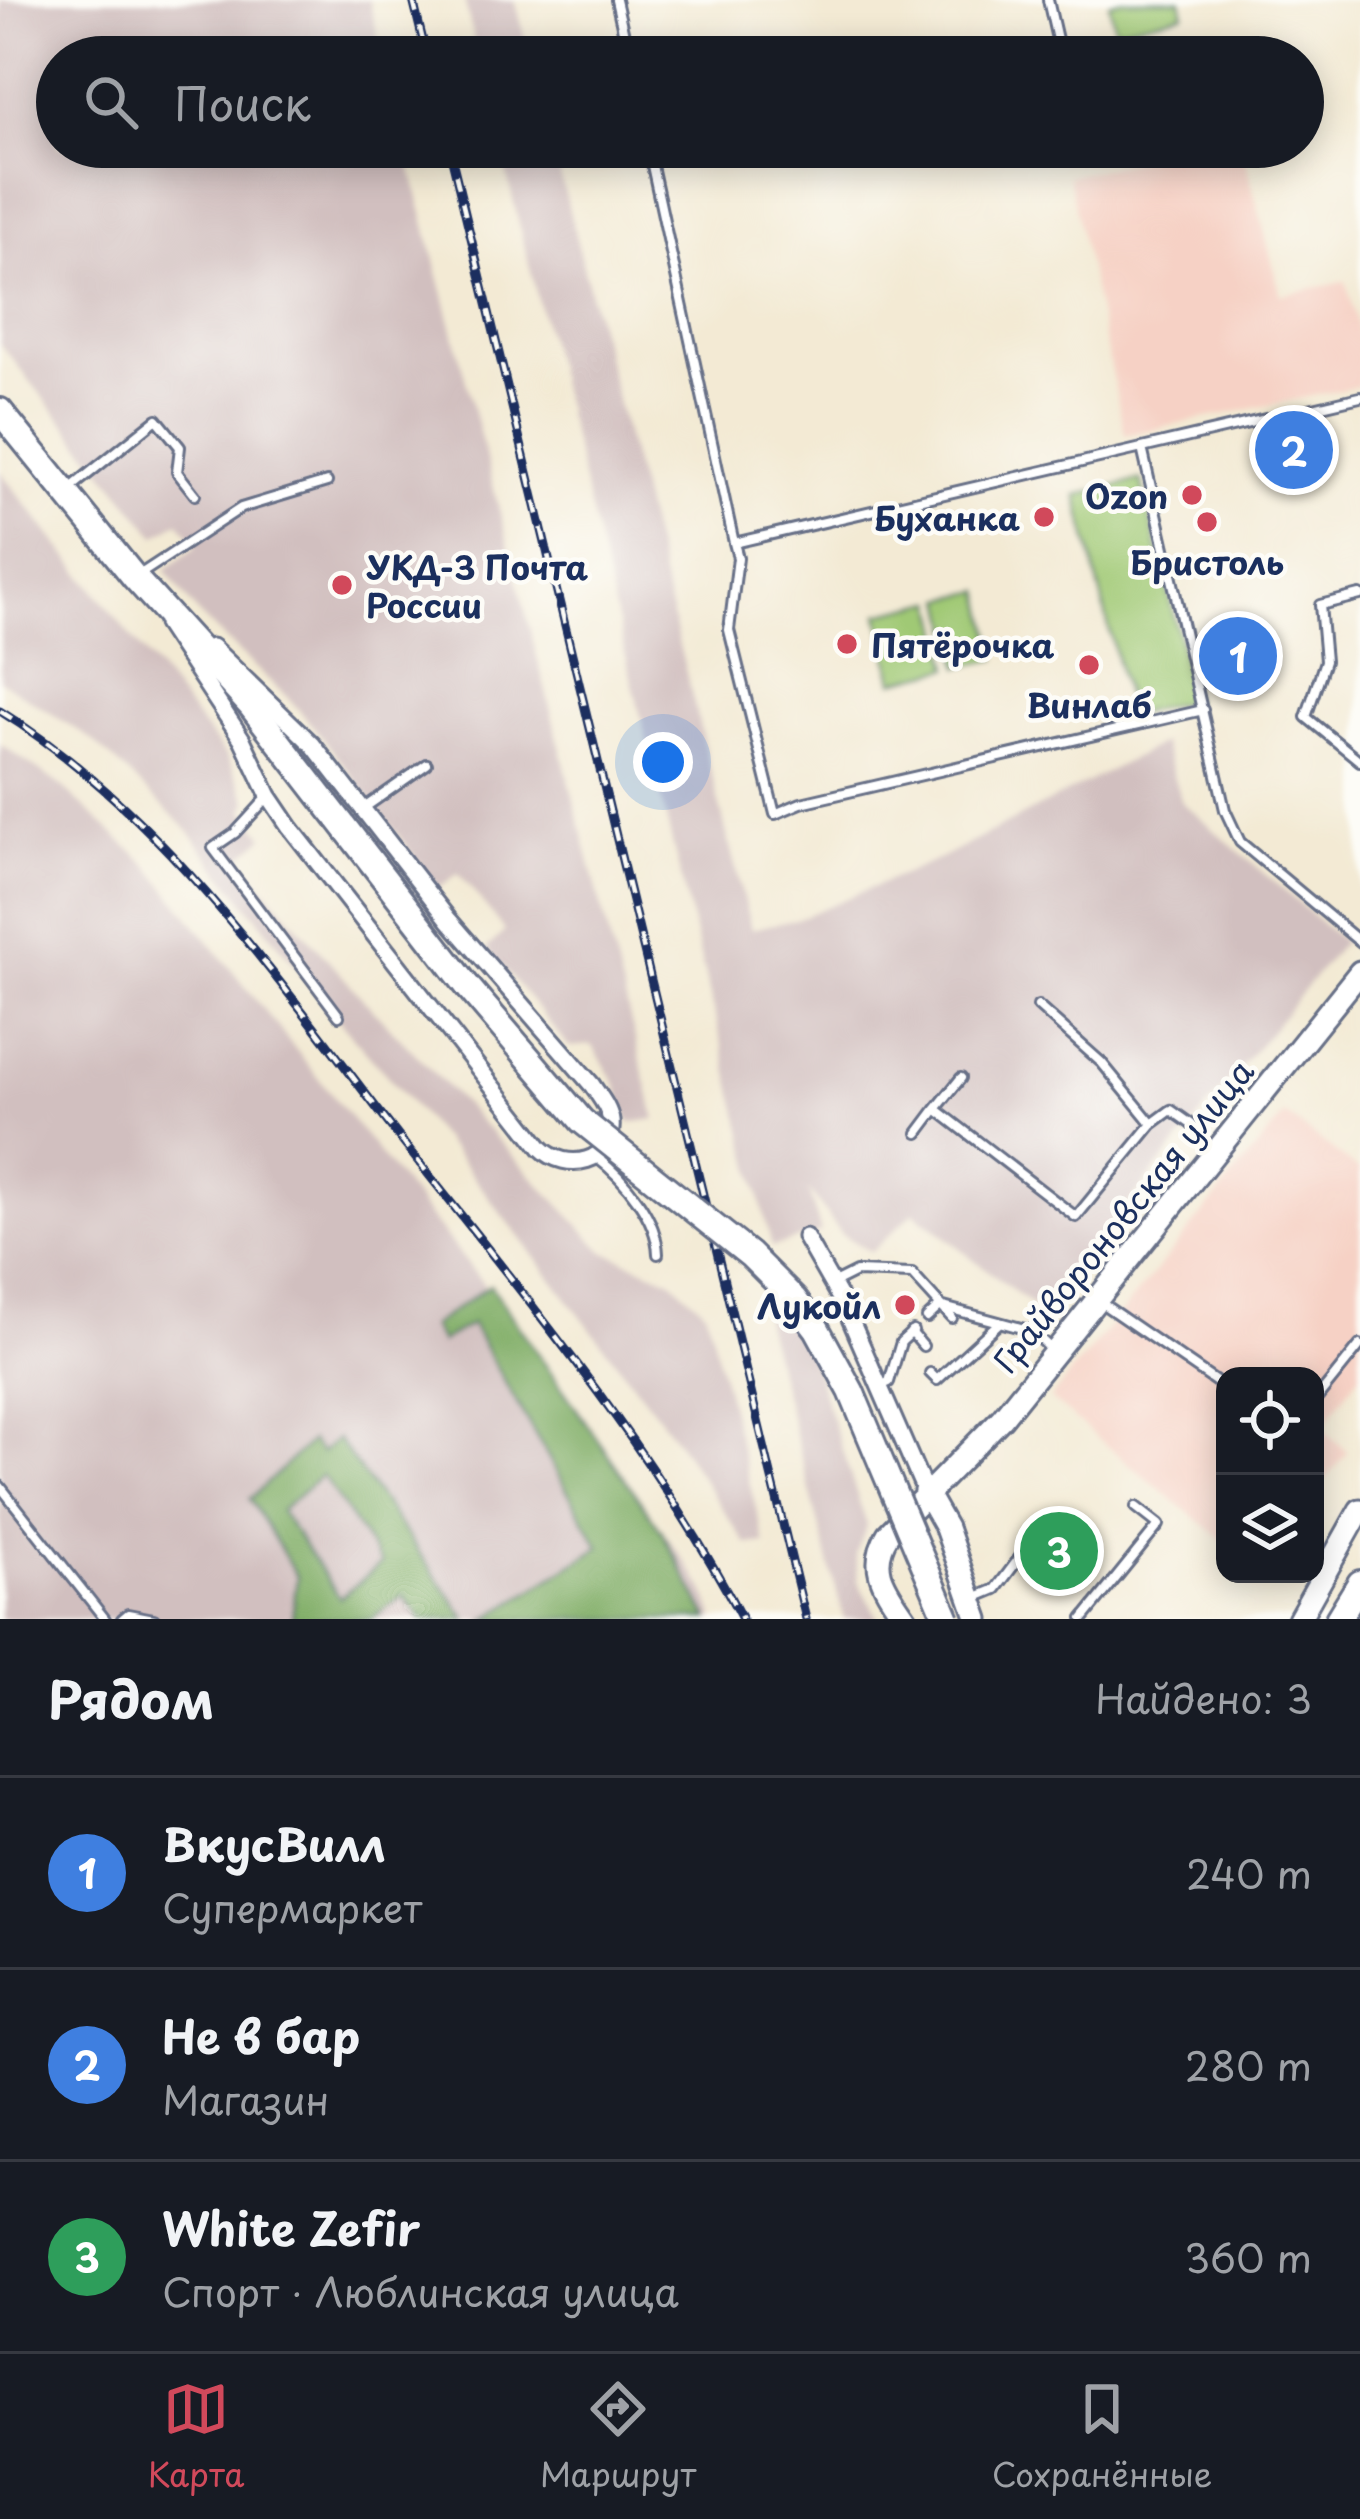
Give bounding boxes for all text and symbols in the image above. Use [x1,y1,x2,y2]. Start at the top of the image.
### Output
search box [36,36,1324,168]
text: Поиск [174,68,311,136]
icon: search [78,69,144,135]
pin: 2 [1255,405,1333,495]
place label: Ozon [1085,470,1168,520]
marker: Ozon [1179,482,1205,508]
place label: Буханка [874,492,1021,542]
marker: Буханка [1031,504,1057,530]
marker: Бристоль [1194,509,1220,535]
place label: Бристоль [1130,536,1284,586]
place label: УКД-3 Почта России [366,541,588,629]
marker: УКД-3 Почта России [329,572,355,598]
pin: 1 [1199,611,1277,701]
place label: Пятёрочка [871,619,1055,669]
marker: Пятёрочка [834,631,860,657]
marker: Винлаб [1076,652,1102,678]
place label: Винлаб [1026,679,1152,729]
your location [633,732,693,792]
street label: Грайвороновская улица [980,1047,1265,1383]
place label: Лукойл [757,1280,881,1330]
marker: Лукойл [892,1292,918,1318]
map controls [1216,1367,1324,1583]
button: locate [1216,1367,1324,1475]
button: layers [1216,1475,1324,1583]
pin: 3 [1020,1506,1098,1596]
text: Рядом [48,1659,214,1736]
text: Найдено: 3 [1095,1668,1312,1727]
text: ВкусВилл [162,1809,386,1877]
text: 1 [78,1843,96,1902]
text: 240 m [1186,1843,1312,1902]
text: Супермаркет [162,1877,422,1936]
text: Не в бар [162,2001,360,2069]
text: 2 [73,2035,101,2094]
text: 280 m [1185,2035,1312,2094]
text: Магазин [162,2069,329,2128]
text: White Zefir [162,2193,420,2261]
text: 3 [74,2227,100,2286]
text: 360 m [1184,2227,1312,2286]
text: Спорт · Люблинская улица [162,2261,679,2320]
tab: Карта [148,2376,245,2498]
tab: Маршрут [540,2376,696,2498]
tab: Сохранённые [992,2376,1212,2498]

